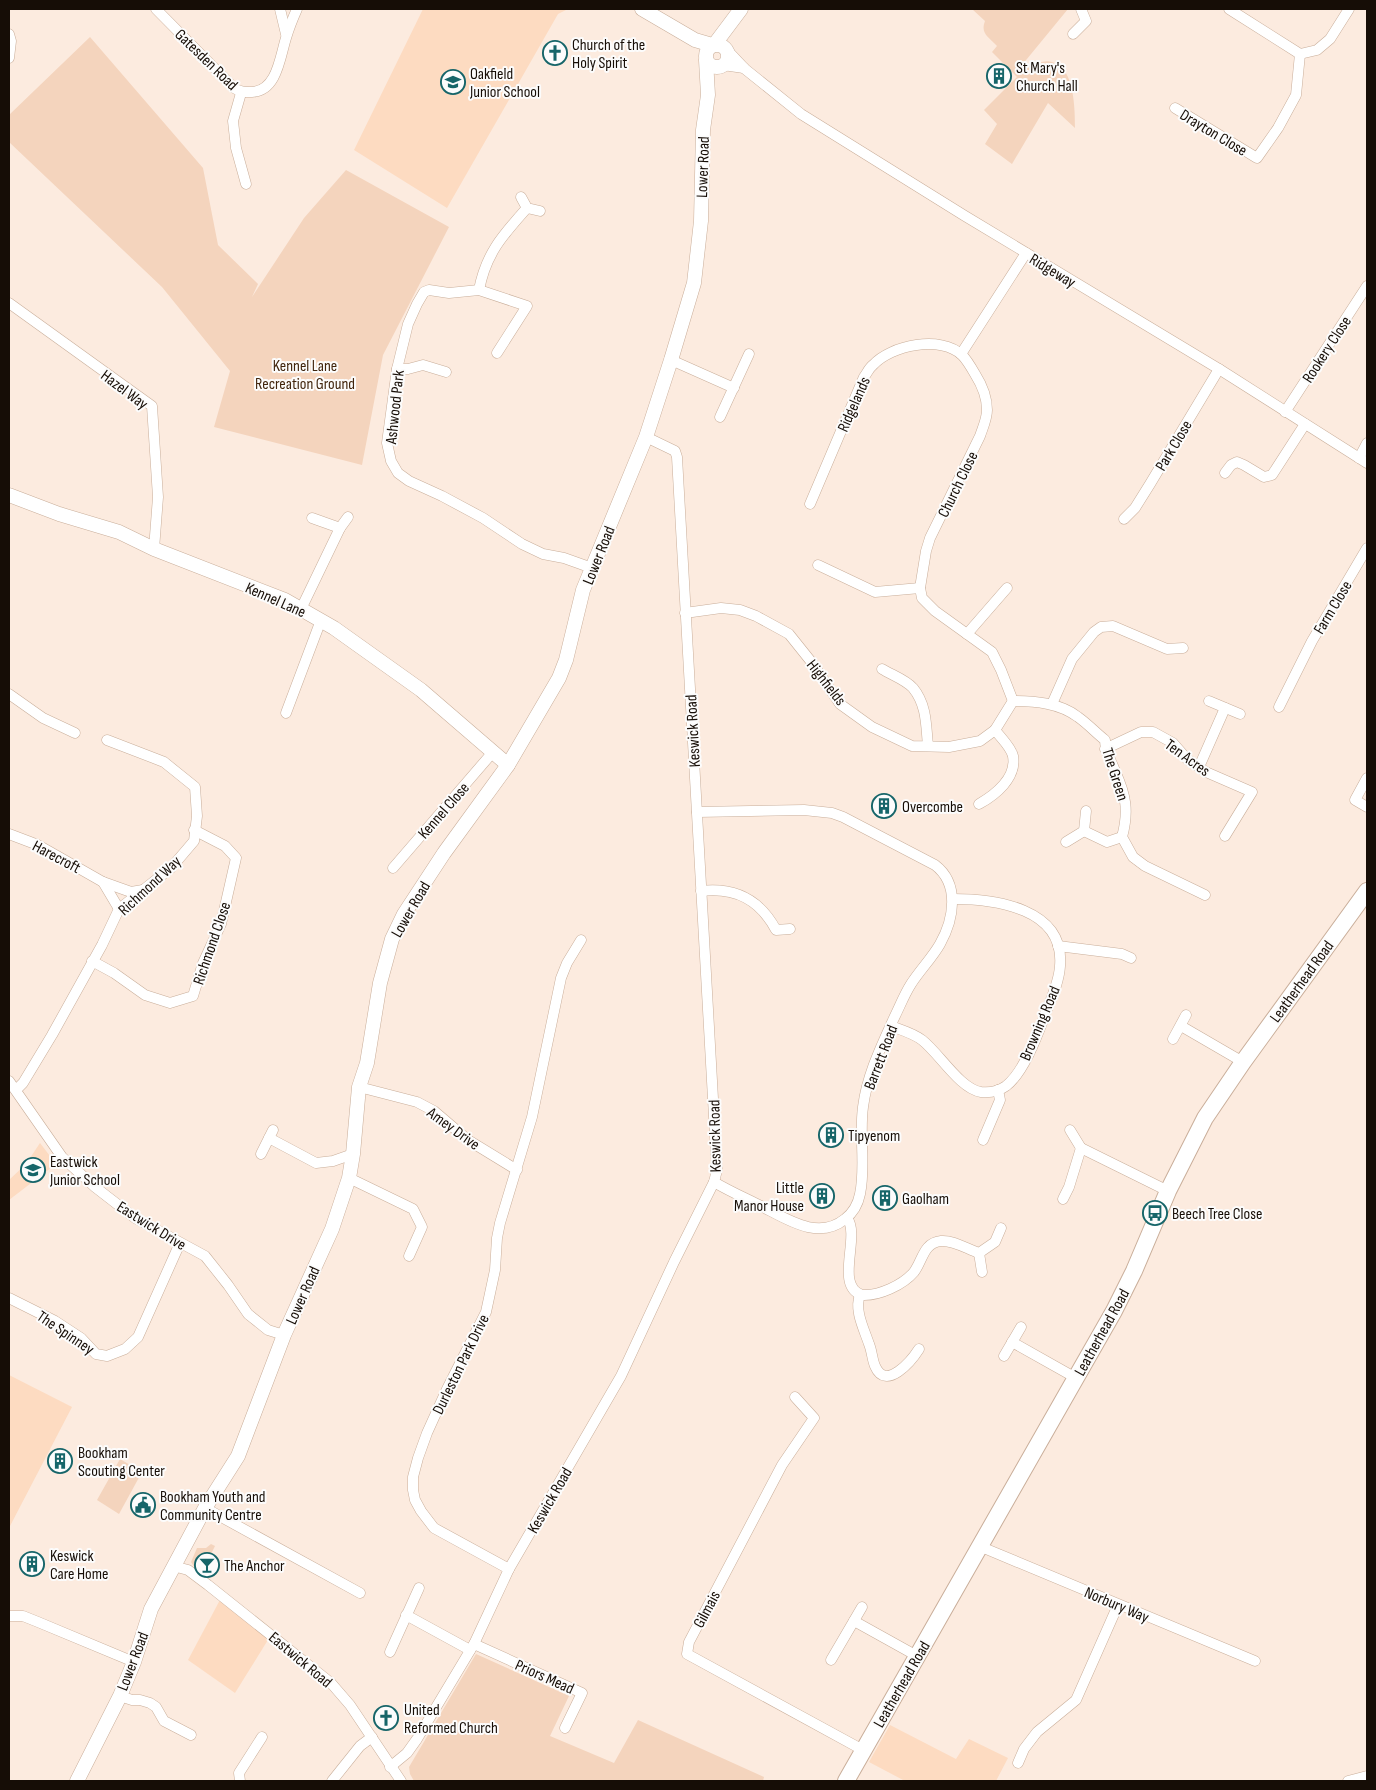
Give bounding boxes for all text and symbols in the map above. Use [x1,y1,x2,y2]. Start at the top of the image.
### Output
street label: Gatesden Road [171,25,241,95]
place label: Church of the Holy Spirit [572,36,645,73]
church icon: Church of the Holy Spirit [542,40,568,66]
place label: St Mary's Church Hall [1016,59,1078,96]
building icon: St Mary's Church Hall [986,63,1012,89]
place label: Oakfield Junior School [469,65,540,102]
school or university icon: Oakfield Junior School [440,69,466,95]
street label: Drayton Close [1176,106,1250,161]
street label: Lower Road [693,136,714,198]
street label: Ridgeway [1026,250,1079,292]
street label: Rookery Close [1299,313,1356,387]
park label: Kennel Lane Recreation Ground [255,357,355,394]
street label: Hazel Way [97,366,151,414]
street label: Ashwood Park [382,369,409,446]
street label: Ridgelands [834,374,875,435]
street label: Park Close [1152,417,1197,474]
street label: Church Close [934,449,982,521]
street label: Lower Road [579,524,620,588]
street label: Farm Close [1310,578,1357,638]
street label: Kennel Lane [242,579,309,622]
street label: Highfields [802,656,850,710]
street label: Keswick Road [682,694,705,768]
street label: Ten Acres [1161,735,1214,781]
street label: The Green [1097,746,1132,803]
street label: Kennel Close [414,779,474,843]
building icon: Overcombe [871,793,897,819]
place label: Overcombe [902,798,963,817]
street label: Harecroft [29,837,84,878]
street label: Richmond Way [115,852,185,920]
street label: Lower Road [388,878,435,941]
street label: Richmond Close [189,900,235,987]
street label: Leatherhead Road [1266,937,1338,1026]
street label: Browning Road [1016,983,1065,1064]
street label: Barrett Road [860,1023,902,1092]
street label: Keswick Road [705,1099,726,1173]
street label: Amey Drive [422,1103,483,1155]
building icon: Tipyenom [818,1122,844,1148]
place label: Tipyenom [848,1127,900,1146]
place label: Eastwick Junior School [49,1153,120,1190]
school or university icon: Eastwick Junior School [20,1157,46,1183]
place label: Little Manor House [734,1179,804,1216]
building icon: Little Manor House [809,1183,835,1209]
building icon: Gaolham [872,1185,898,1211]
place label: Gaolham [902,1190,949,1209]
street label: Eastwick Drive [113,1198,189,1255]
bus stop icon: Beech Tree Close [1142,1200,1168,1226]
place label: Beech Tree Close [1172,1205,1262,1224]
street label: Lower Road [282,1264,325,1328]
street label: Leatherhead Road [1071,1286,1134,1379]
street label: The Spinney [33,1307,97,1359]
street label: Durleston Park Drive [429,1312,494,1418]
place label: Bookham Scouting Center [78,1444,165,1481]
building icon: Bookham Scouting Center [47,1448,73,1474]
street label: Keswick Road [524,1464,577,1537]
place label: Bookham Youth and Community Centre [160,1488,265,1525]
public building icon: Bookham Youth and Community Centre [130,1492,156,1518]
place label: Keswick Care Home [50,1547,108,1584]
building icon: Keswick Care Home [19,1551,45,1577]
bar icon: The Anchor [194,1552,220,1578]
place label: The Anchor [224,1557,285,1576]
street label: Norbury Way [1081,1583,1152,1627]
street label: Gilmais [690,1588,725,1631]
street label: Eastwick Road [265,1628,336,1692]
street label: Lower Road [114,1629,153,1694]
street label: Leatherhead Road [870,1638,935,1731]
street label: Priors Mead [512,1656,577,1699]
place label: United Reformed Church [404,1701,498,1738]
church icon: United Reformed Church [373,1705,399,1731]

